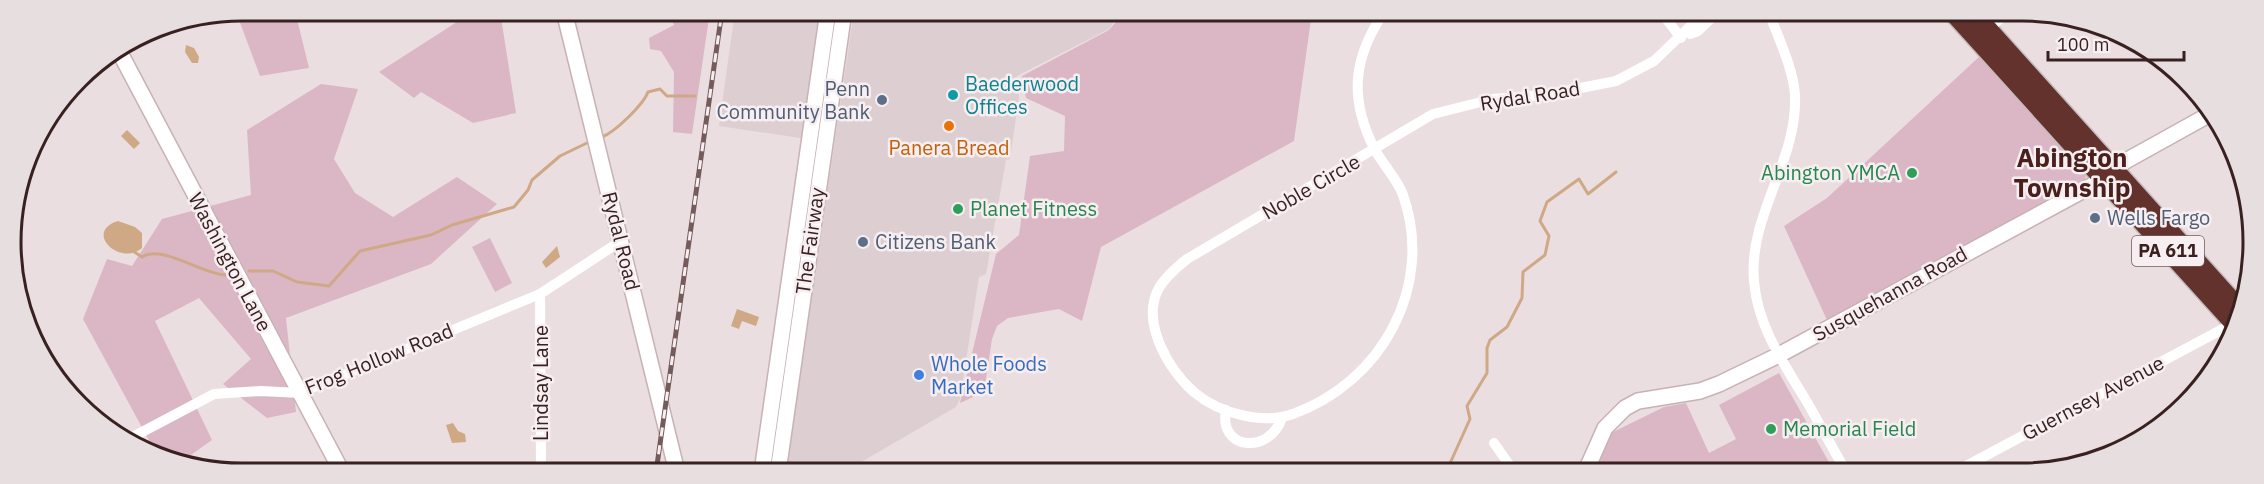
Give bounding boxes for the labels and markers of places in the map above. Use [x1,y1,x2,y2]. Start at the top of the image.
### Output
place label: Baederwood Offices [965,70,1079,120]
place label: Penn Community Bank [716,75,870,125]
marker: Baederwood Offices [946,88,960,102]
marker: Penn Community Bank [875,93,889,107]
marker: Panera Bread [942,119,956,133]
place label: Panera Bread [888,134,1010,161]
place label: Abington YMCA [1761,159,1900,186]
marker: Abington YMCA [1905,166,1919,180]
place label: Planet Fitness [970,195,1097,222]
marker: Planet Fitness [951,202,965,216]
place label: Wells Fargo [2107,204,2210,231]
marker: Wells Fargo [2088,211,2102,225]
place label: Citizens Bank [875,228,996,255]
marker: Citizens Bank [856,235,870,249]
place label: Whole Foods Market [931,350,1047,400]
marker: Whole Foods Market [912,368,926,382]
place label: Memorial Field [1783,415,1916,442]
marker: Memorial Field [1764,422,1778,436]

